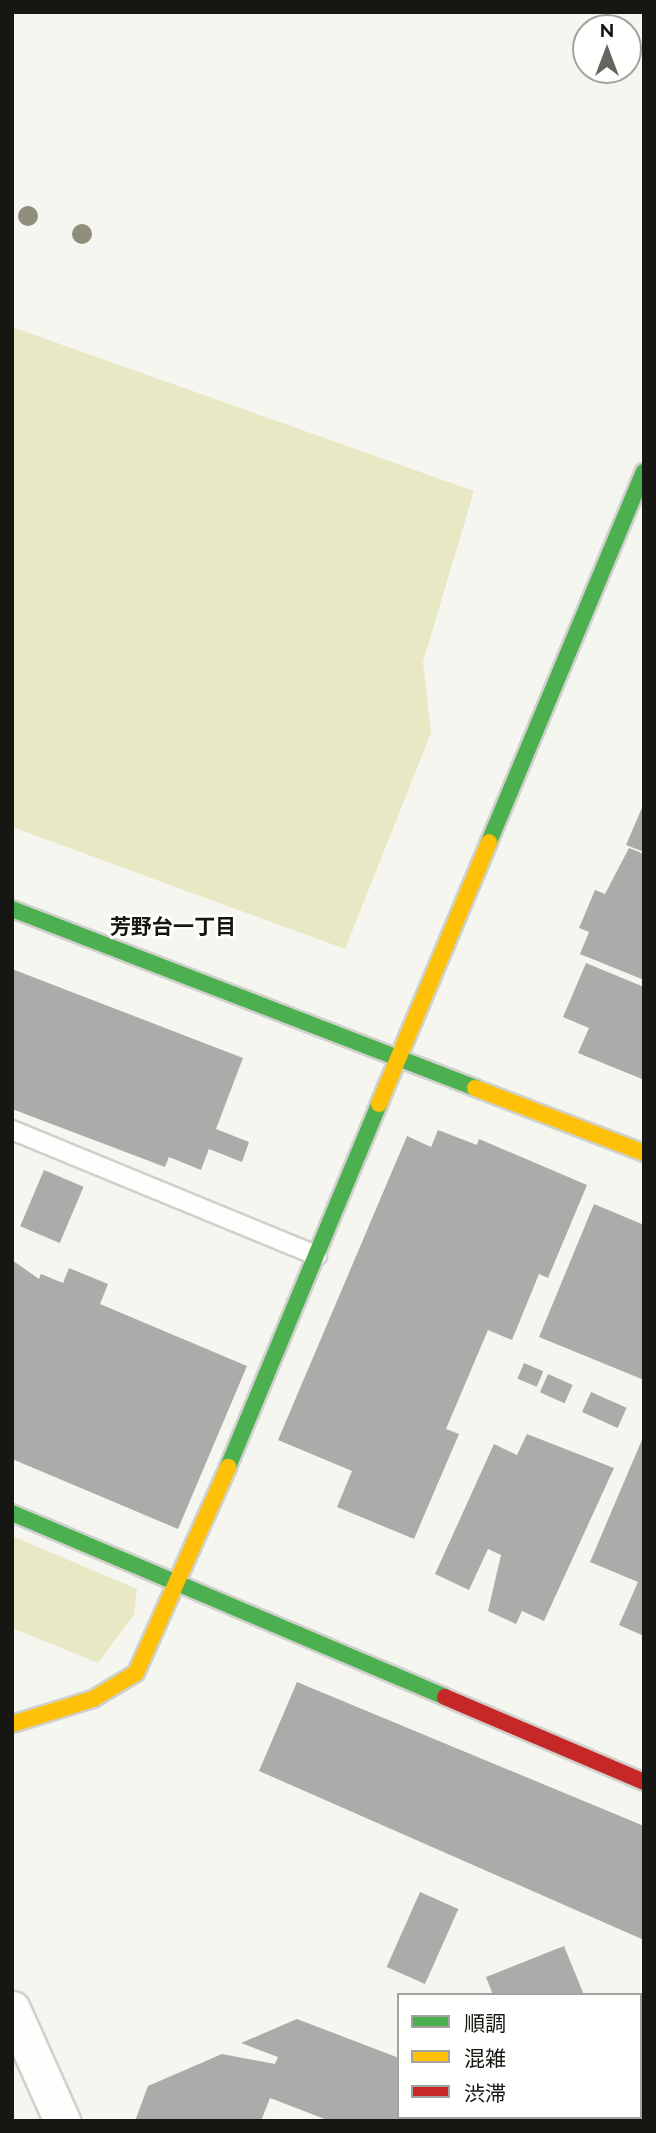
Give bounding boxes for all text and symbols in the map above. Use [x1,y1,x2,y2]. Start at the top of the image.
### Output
north arrow [572,14,642,84]
text: N [600,19,614,41]
district label: 芳野台一丁目 [110,914,236,940]
legend [397,1993,642,2119]
text: 順調 [464,2011,506,2036]
text: 混雑 [464,2046,506,2071]
text: 渋滞 [464,2081,506,2106]

